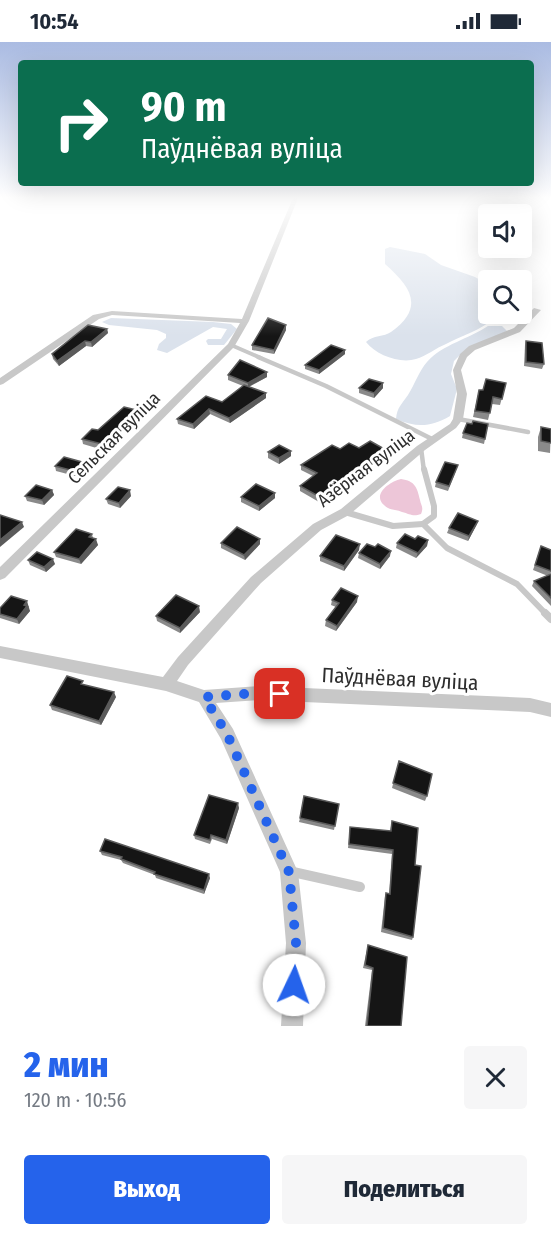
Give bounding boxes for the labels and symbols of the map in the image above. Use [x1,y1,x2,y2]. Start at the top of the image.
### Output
street label: Сельская вуліца [63,387,165,489]
street label: Азёрная вуліца [313,424,419,512]
street label: Паўднёвая вуліца [321,662,479,696]
pin [254,668,305,719]
position arrow [262,953,326,1017]

